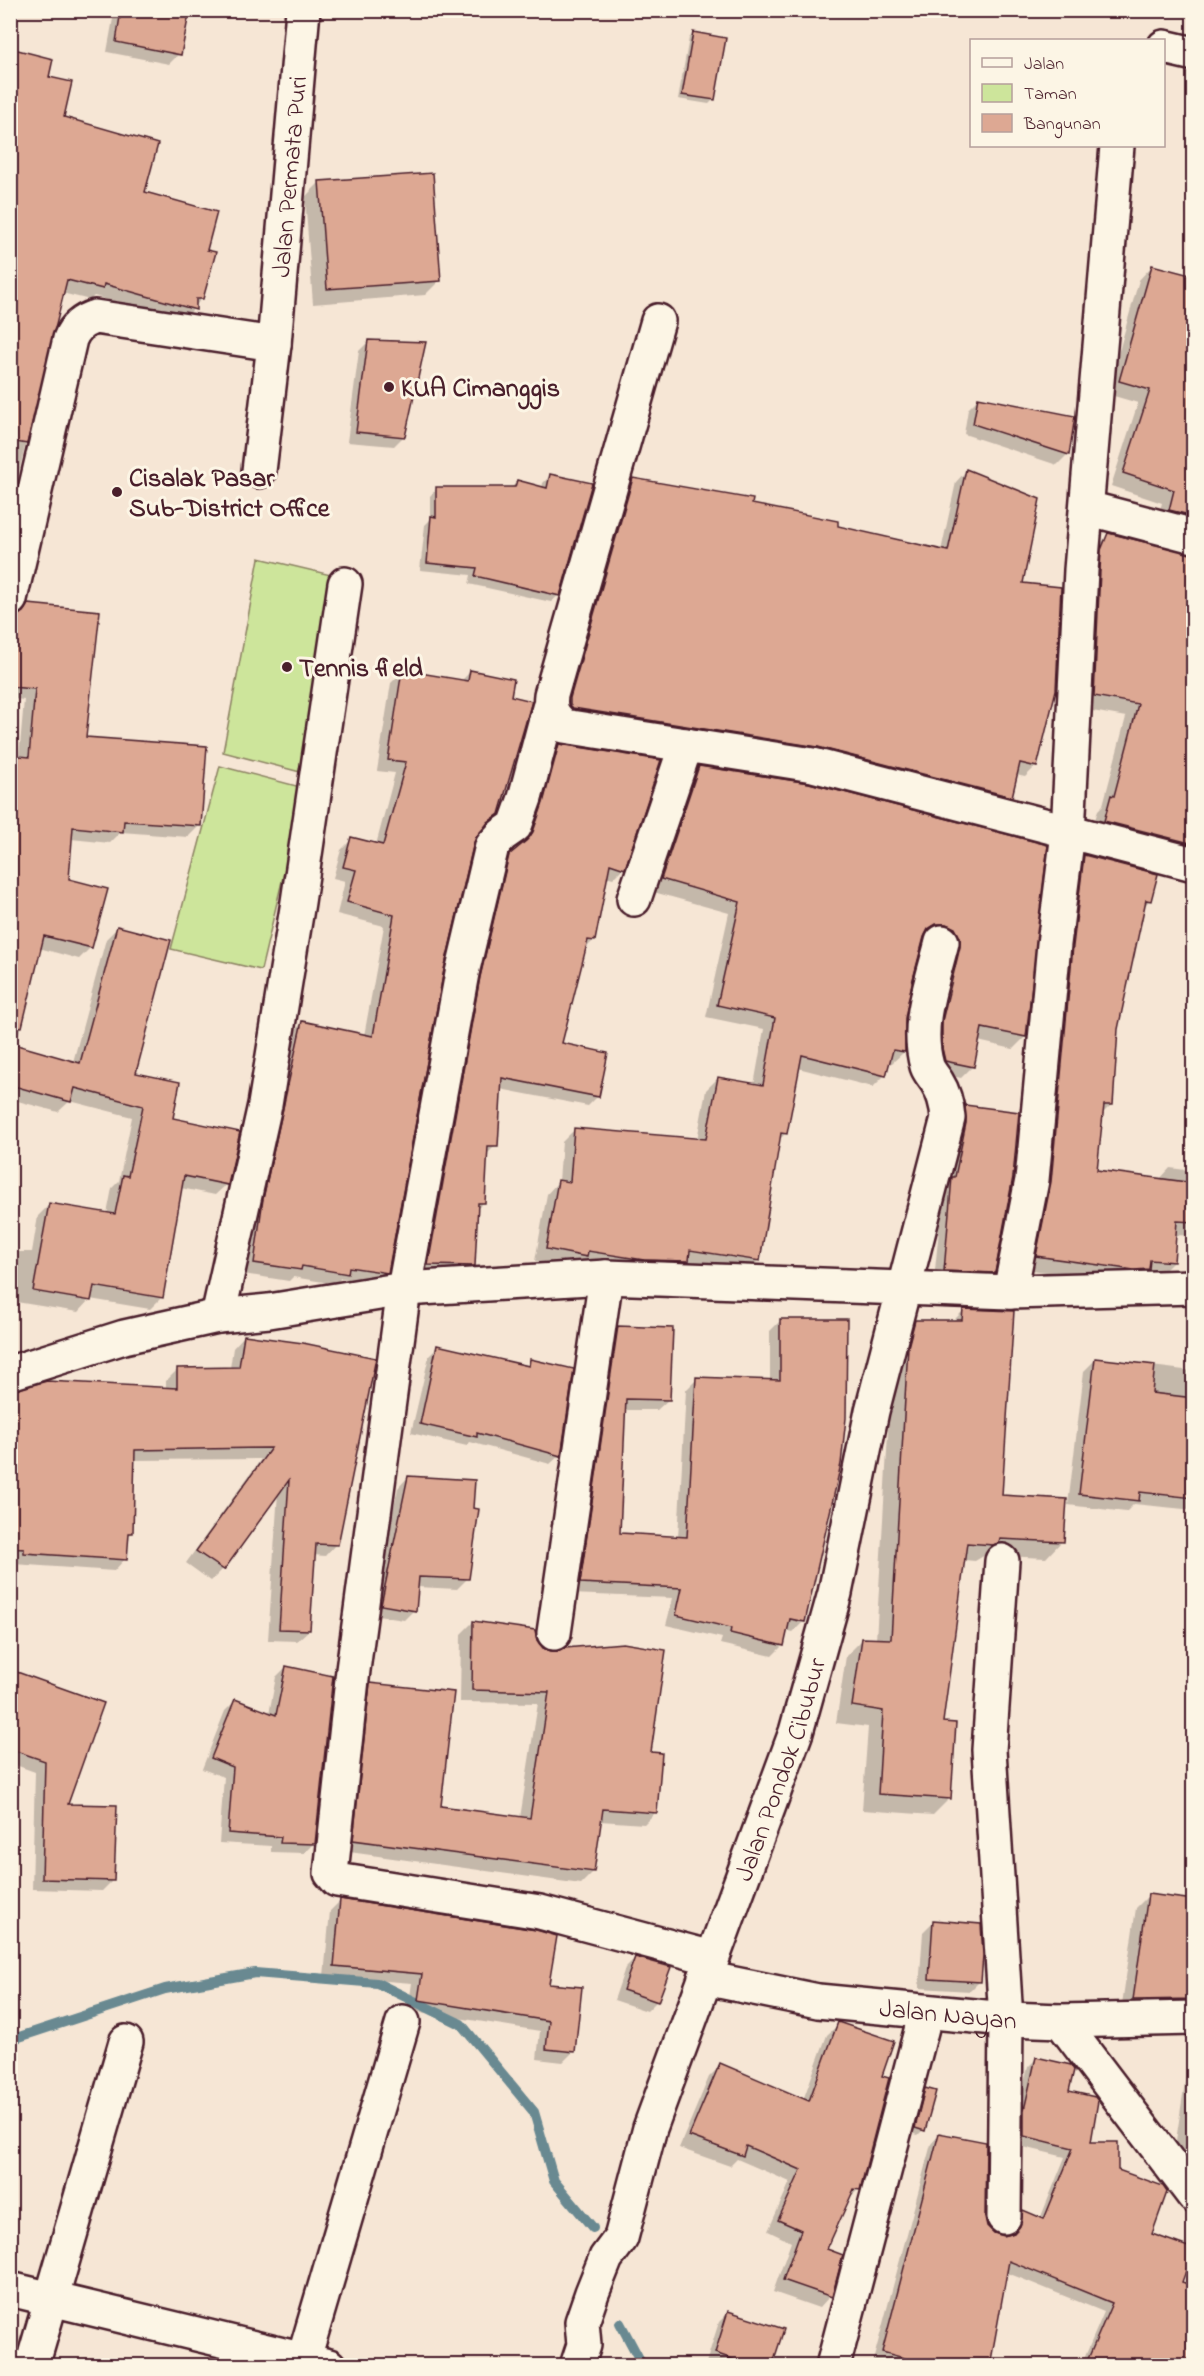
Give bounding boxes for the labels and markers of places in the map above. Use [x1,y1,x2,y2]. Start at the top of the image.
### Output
place label: KUA Cimanggis [401,371,560,410]
marker: KUA Cimanggis [382,380,396,394]
place label: Cisalak Pasar Sub-District Office [129,461,331,529]
marker: Cisalak Pasar Sub-District Office [110,485,124,499]
place label: Tennis field [299,651,423,689]
marker: Tennis field [280,660,294,674]

